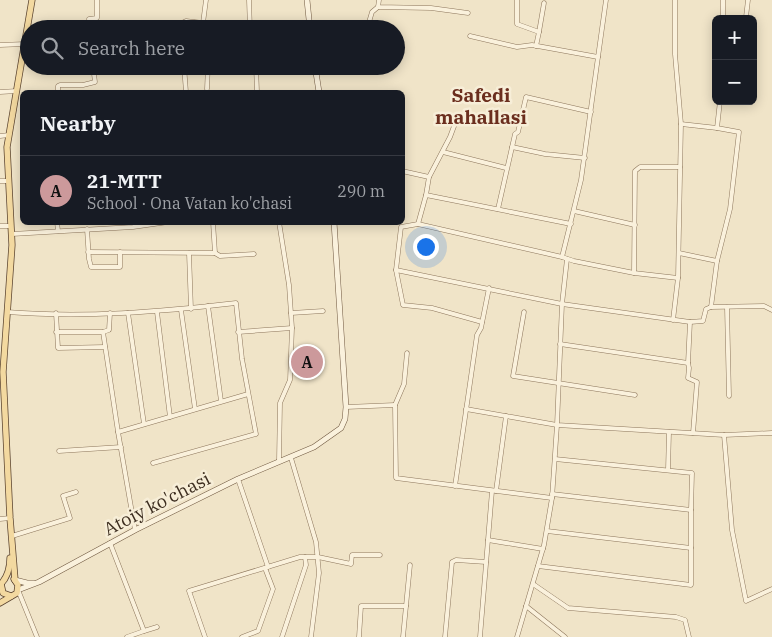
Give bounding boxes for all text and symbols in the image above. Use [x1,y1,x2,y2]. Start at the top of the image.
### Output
map controls [712,15,757,105]
button: + [712,15,757,60]
search box [20,20,405,75]
icon: search [38,34,66,62]
text: Search here [78,36,185,60]
button: − [712,60,757,105]
district label: Safedi mahallasi [435,83,527,129]
text: Nearby [40,109,116,137]
text: 21-MTT [87,169,162,193]
text: A [50,181,62,201]
text: 290 m [337,181,385,201]
text: School · Ona Vatan ko'chasi [87,193,292,213]
your location [413,234,439,260]
pin: A [291,343,323,381]
street label: Atoiy ko'chasi [99,467,214,540]

